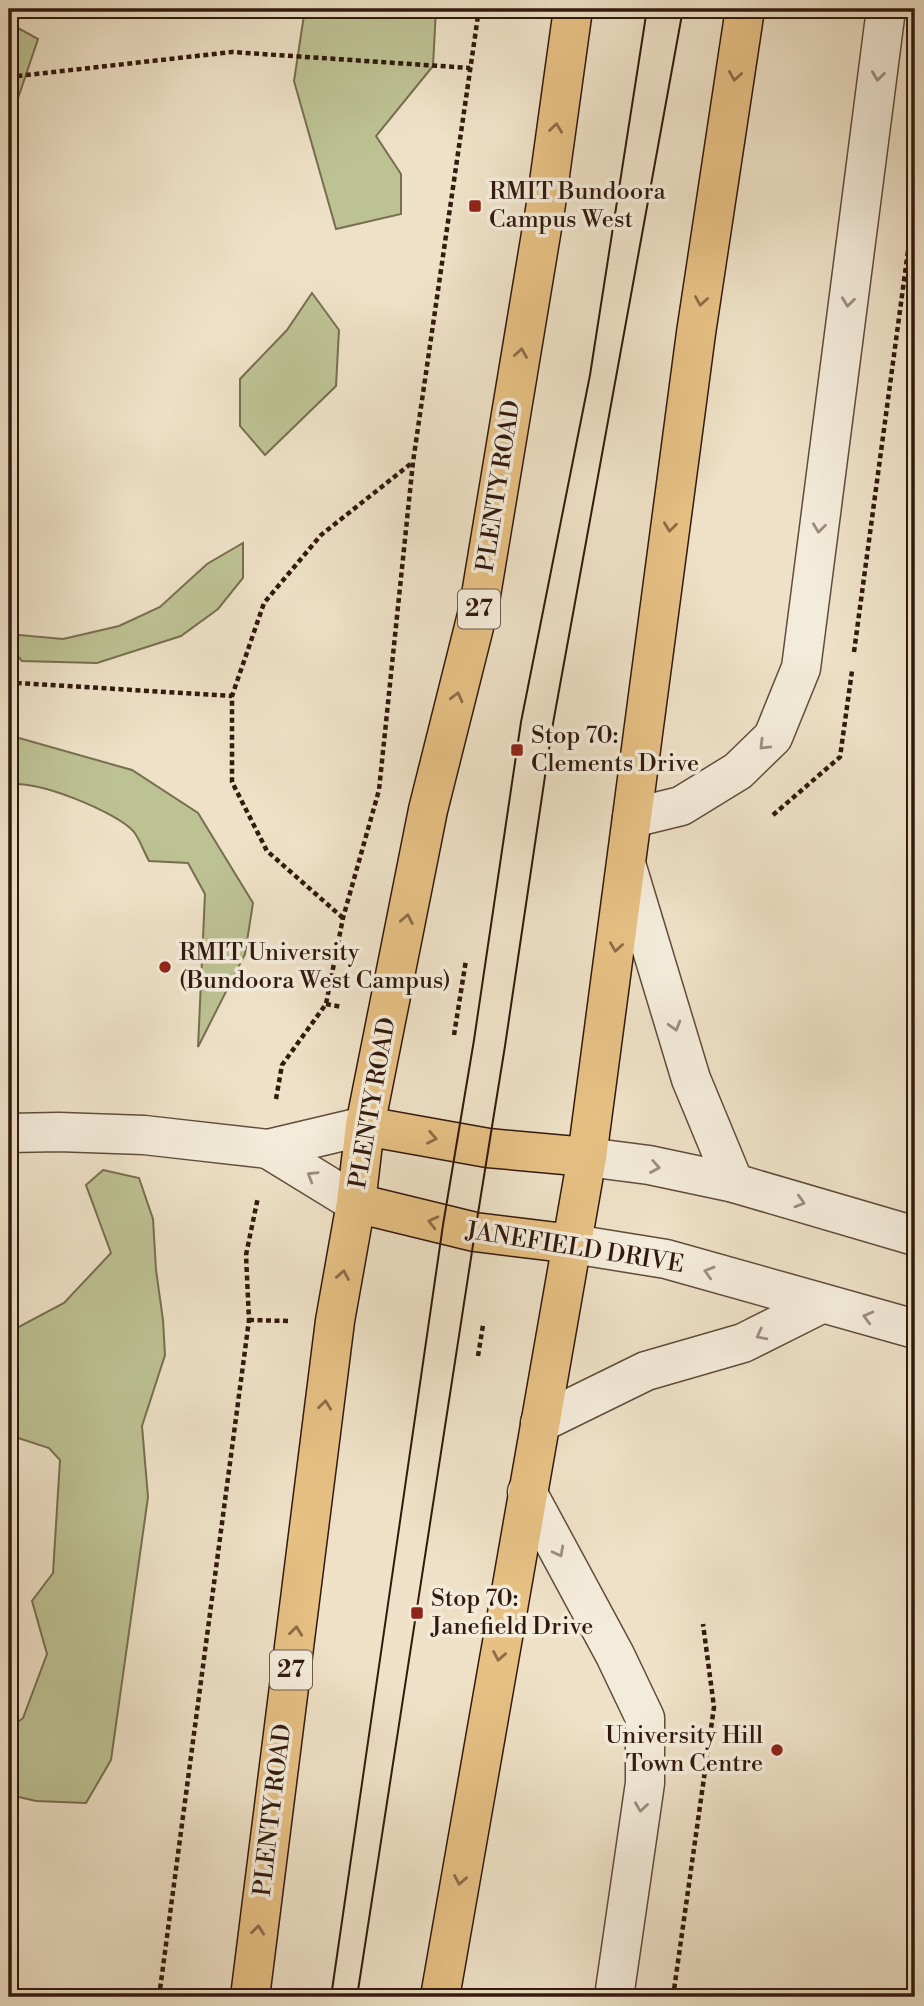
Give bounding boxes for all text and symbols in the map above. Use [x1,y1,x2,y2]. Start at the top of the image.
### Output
one-way arrow [728,70,743,82]
one-way arrow [870,71,885,82]
one-way arrow [549,123,564,134]
place label: RMIT Bundoora Campus West [489,177,666,235]
marker: RMIT Bundoora Campus West [467,198,483,214]
one-way arrow [694,295,709,307]
one-way arrow [841,296,856,308]
one-way arrow [513,347,528,359]
street label: PLENTY ROAD [471,398,527,574]
one-way arrow [663,521,678,532]
one-way arrow [811,522,826,533]
road number: 27 [458,590,500,628]
one-way arrow [449,691,463,703]
place label: Stop 70: Clements Drive [531,721,699,779]
one-way arrow [760,737,773,750]
marker: Stop 70: Clements Drive [509,742,525,758]
one-way arrow [398,913,413,925]
place label: RMIT University (Bundoora West Campus) [179,938,451,996]
one-way arrow [609,941,624,952]
marker: RMIT University (Bundoora West Campus) [157,959,173,975]
street label: PLENTY ROAD [343,1015,403,1191]
one-way arrow [667,1019,682,1031]
one-way arrow [426,1130,438,1145]
one-way arrow [648,1158,660,1173]
one-way arrow [306,1172,319,1185]
one-way arrow [793,1194,805,1209]
one-way arrow [427,1216,439,1230]
street label: JANEFIELD DRIVE [463,1216,686,1280]
one-way arrow [703,1265,715,1280]
one-way arrow [335,1269,350,1281]
one-way arrow [863,1310,875,1325]
one-way arrow [755,1326,768,1340]
one-way arrow [317,1399,332,1411]
one-way arrow [551,1545,564,1557]
place label: Stop 70: Janefield Drive [430,1584,593,1642]
marker: Stop 70: Janefield Drive [409,1605,425,1621]
one-way arrow [289,1625,304,1637]
one-way arrow [492,1650,507,1662]
road number: 27 [270,1651,312,1690]
place label: University Hill Town Centre [605,1721,763,1779]
street label: PLENTY ROAD [248,1722,298,1898]
marker: University Hill Town Centre [769,1742,785,1758]
one-way arrow [634,1801,649,1813]
one-way arrow [453,1874,468,1886]
one-way arrow [251,1924,266,1935]

